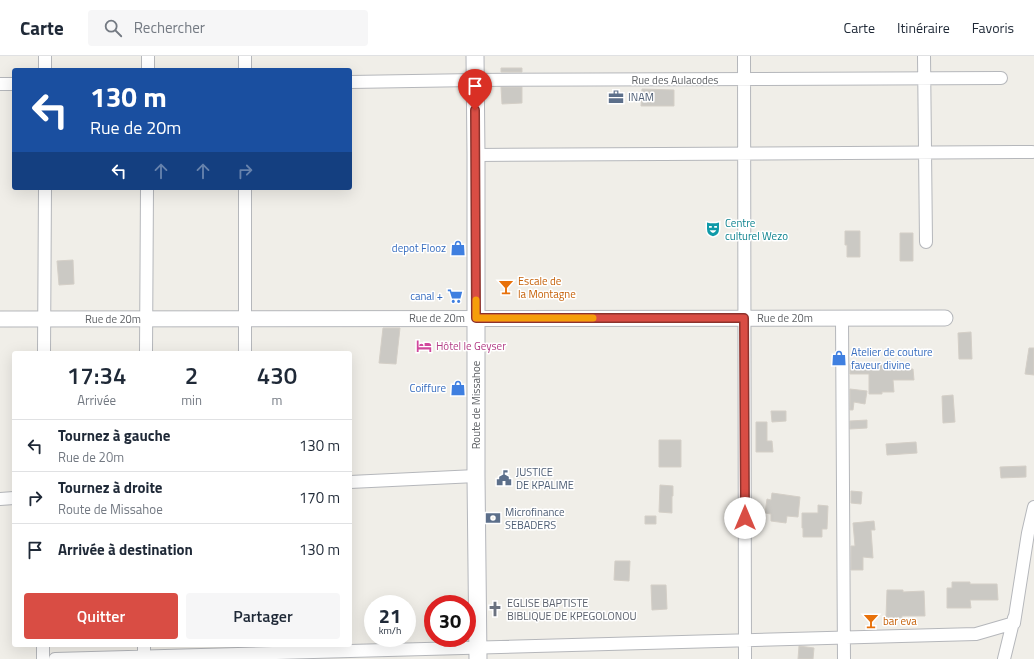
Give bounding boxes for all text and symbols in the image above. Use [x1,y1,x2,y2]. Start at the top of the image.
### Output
search box [88,10,368,46]
text: Carte [20,13,64,42]
text: Rechercher [134,16,205,39]
icon: search [102,17,124,39]
text: Carte [844,17,875,38]
text: Itinéraire [897,17,950,38]
text: Favoris [972,17,1014,38]
pin [458,69,492,110]
street label: Rue des Aulacodes [632,72,718,88]
text: 130 m [90,75,167,118]
icon: arrive [464,75,486,97]
icon: left [24,84,76,136]
office icon: INAM [607,88,625,106]
place label: INAM [628,89,654,105]
text: Rue de 20m [90,114,181,141]
icon: left [108,160,130,182]
icon: ahead [150,160,172,182]
icon: ahead [192,160,214,182]
icon: right [234,160,256,182]
place label: Centre culturel Wezo [725,215,788,244]
theatre icon: Centre culturel Wezo [704,220,722,238]
shop icon: depot Flooz [449,239,467,257]
place label: depot Flooz [392,240,446,256]
place label: Escale de la Montagne [518,273,576,302]
bar icon: Escale de la Montagne [497,278,515,296]
supermarket icon: canal + [446,287,464,305]
place label: canal + [410,288,443,304]
street label: Rue de 20m [409,310,465,326]
street label: Rue de 20m [757,310,813,326]
street label: Rue de 20m [85,311,141,327]
hotel icon: Hôtel le Geyser [415,337,433,355]
place label: Hôtel le Geyser [436,338,506,354]
place label: Atelier de couture faveur divine [851,344,933,373]
shop icon: Atelier de couture faveur divine [830,349,848,367]
text: 17:34 [67,357,126,393]
text: 2 [185,357,198,393]
text: 430 [257,357,297,393]
street label: Route de Missahoe [468,360,484,449]
shop icon: Coiffure [449,379,467,397]
place label: Coiffure [410,380,446,396]
text: Arrivée [77,390,116,410]
text: min [181,390,202,410]
text: m [272,390,282,410]
text: Tournez à gauche [58,424,170,447]
text: 130 m [299,434,340,457]
icon: left [24,435,46,457]
text: Rue de 20m [58,447,124,467]
place label: JUSTICE DE KPALIME [516,464,574,493]
public building icon: JUSTICE DE KPALIME [495,469,513,487]
text: Tournez à droite [58,476,163,499]
text: 170 m [299,486,340,509]
icon: right [24,487,46,509]
position arrow [724,497,766,539]
text: Route de Missahoe [58,499,163,519]
place label: Microfinance SEBADERS [505,504,565,533]
bank icon: Microfinance SEBADERS [484,509,502,527]
text: Arrivée à destination [58,538,193,561]
text: 130 m [299,538,340,561]
icon: arrive [24,539,46,561]
button: Quitter [24,593,178,639]
button: Partager [186,593,340,639]
speed limit sign: 30 [424,595,476,647]
place label: EGLISE BAPTISTE BIBLIQUE DE KPEGOLONOU [507,595,637,624]
text: 21 [379,600,401,631]
church icon: EGLISE BAPTISTE BIBLIQUE DE KPEGOLONOU [486,600,504,618]
bar icon: bar eva [862,612,880,630]
place label: bar eva [883,613,917,629]
text: km/h [379,623,401,638]

